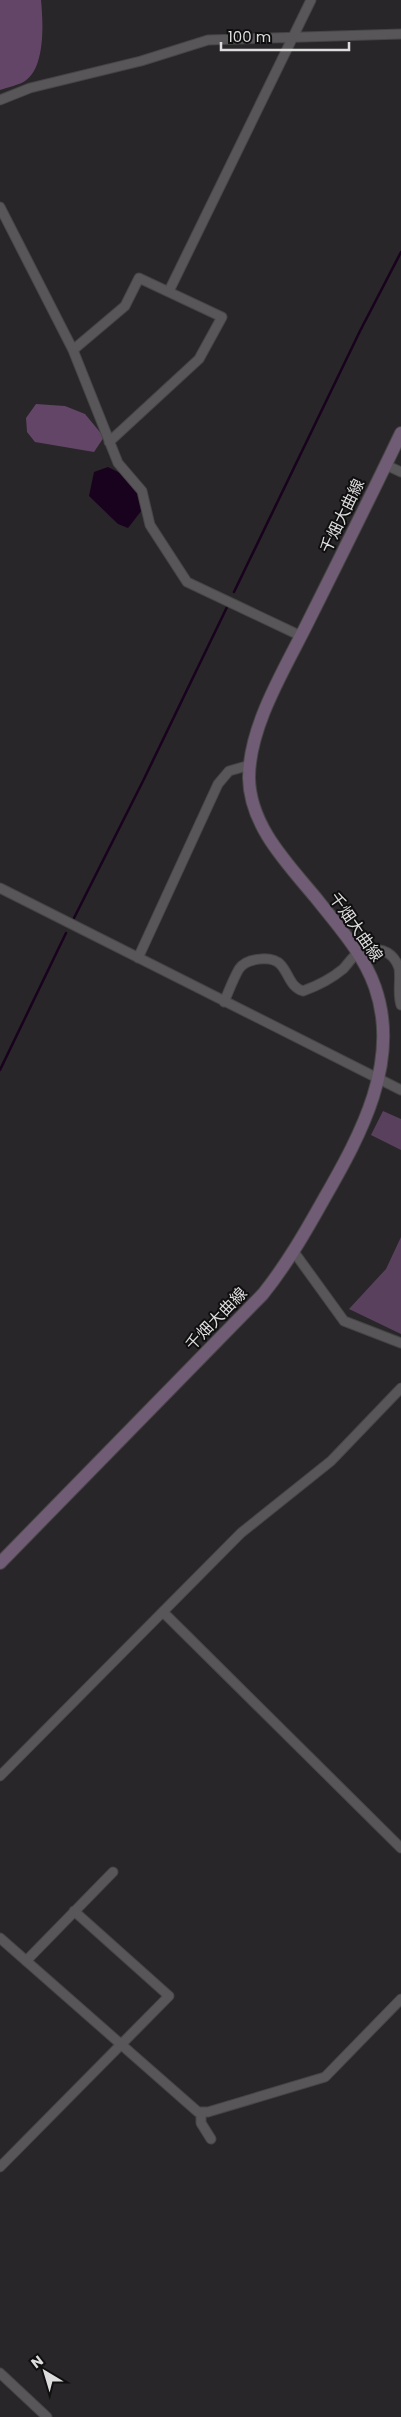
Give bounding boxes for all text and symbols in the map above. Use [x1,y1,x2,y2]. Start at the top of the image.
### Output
scale bar [221,20,348,52]
text: 100 m [228,26,271,47]
street label: 千畑大曲線 [314,475,370,557]
street label: 千畑大曲線 [324,888,388,966]
street label: 千畑大曲線 [180,1282,252,1356]
north arrow [20,2347,70,2397]
text: N [27,2351,47,2373]

